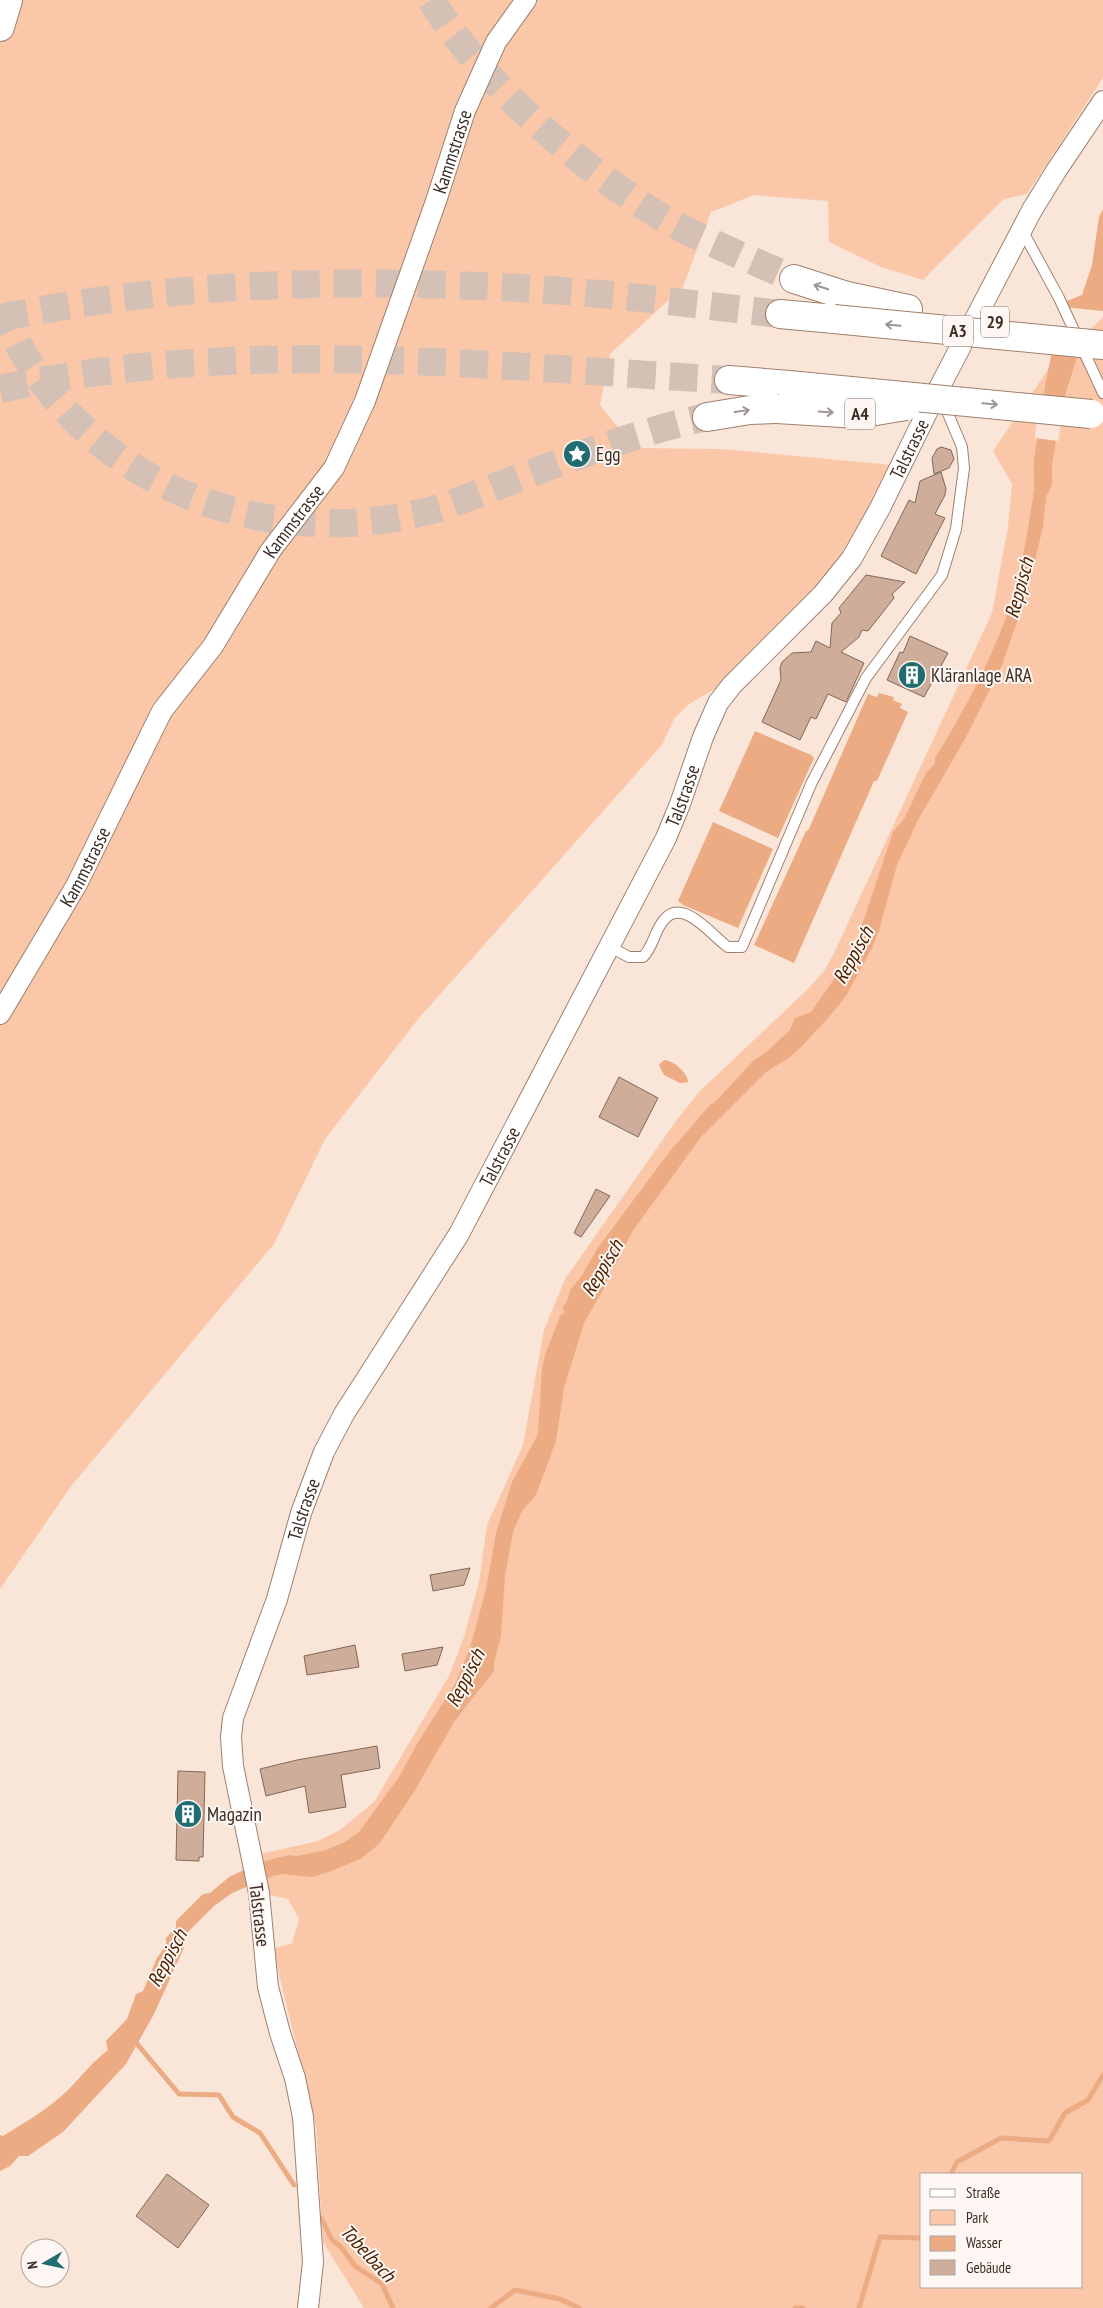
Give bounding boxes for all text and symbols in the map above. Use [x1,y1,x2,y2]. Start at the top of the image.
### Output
street label: Kammstrasse [427,107,477,196]
one-way arrow [813,282,829,292]
road number: 29 [981,306,1009,338]
road number: A3 [943,316,973,346]
one-way arrow [885,320,901,330]
road number: A4 [845,398,875,429]
one-way arrow [982,399,998,409]
one-way arrow [733,406,749,416]
one-way arrow [817,407,833,416]
street label: Talstrasse [884,415,934,483]
place icon: Egg [562,439,592,469]
place label: Egg [596,442,621,466]
street label: Kammstrasse [257,479,329,562]
water label: Reppisch [998,554,1040,621]
building icon: Kläranlage ARA [897,660,927,690]
place label: Kläranlage ARA [931,663,1032,687]
street label: Talstrasse [660,761,705,830]
street label: Kammstrasse [54,823,115,911]
water label: Reppisch [827,921,880,988]
street label: Talstrasse [474,1122,525,1190]
water label: Reppisch [575,1234,630,1301]
street label: Talstrasse [282,1475,325,1543]
water label: Reppisch [439,1644,491,1711]
building icon: Magazin [173,1799,203,1829]
place label: Magazin [207,1802,262,1826]
street label: Talstrasse [244,1882,276,1948]
water label: Reppisch [141,1924,193,1991]
legend [920,2173,1083,2288]
text: Straße [966,2183,1000,2202]
text: Park [966,2208,988,2227]
water label: Tobelbach [335,2219,402,2288]
text: Wasser [966,2233,1003,2252]
north arrow [20,2238,70,2288]
text: Gebäude [966,2258,1011,2277]
text: N [23,2260,42,2270]

